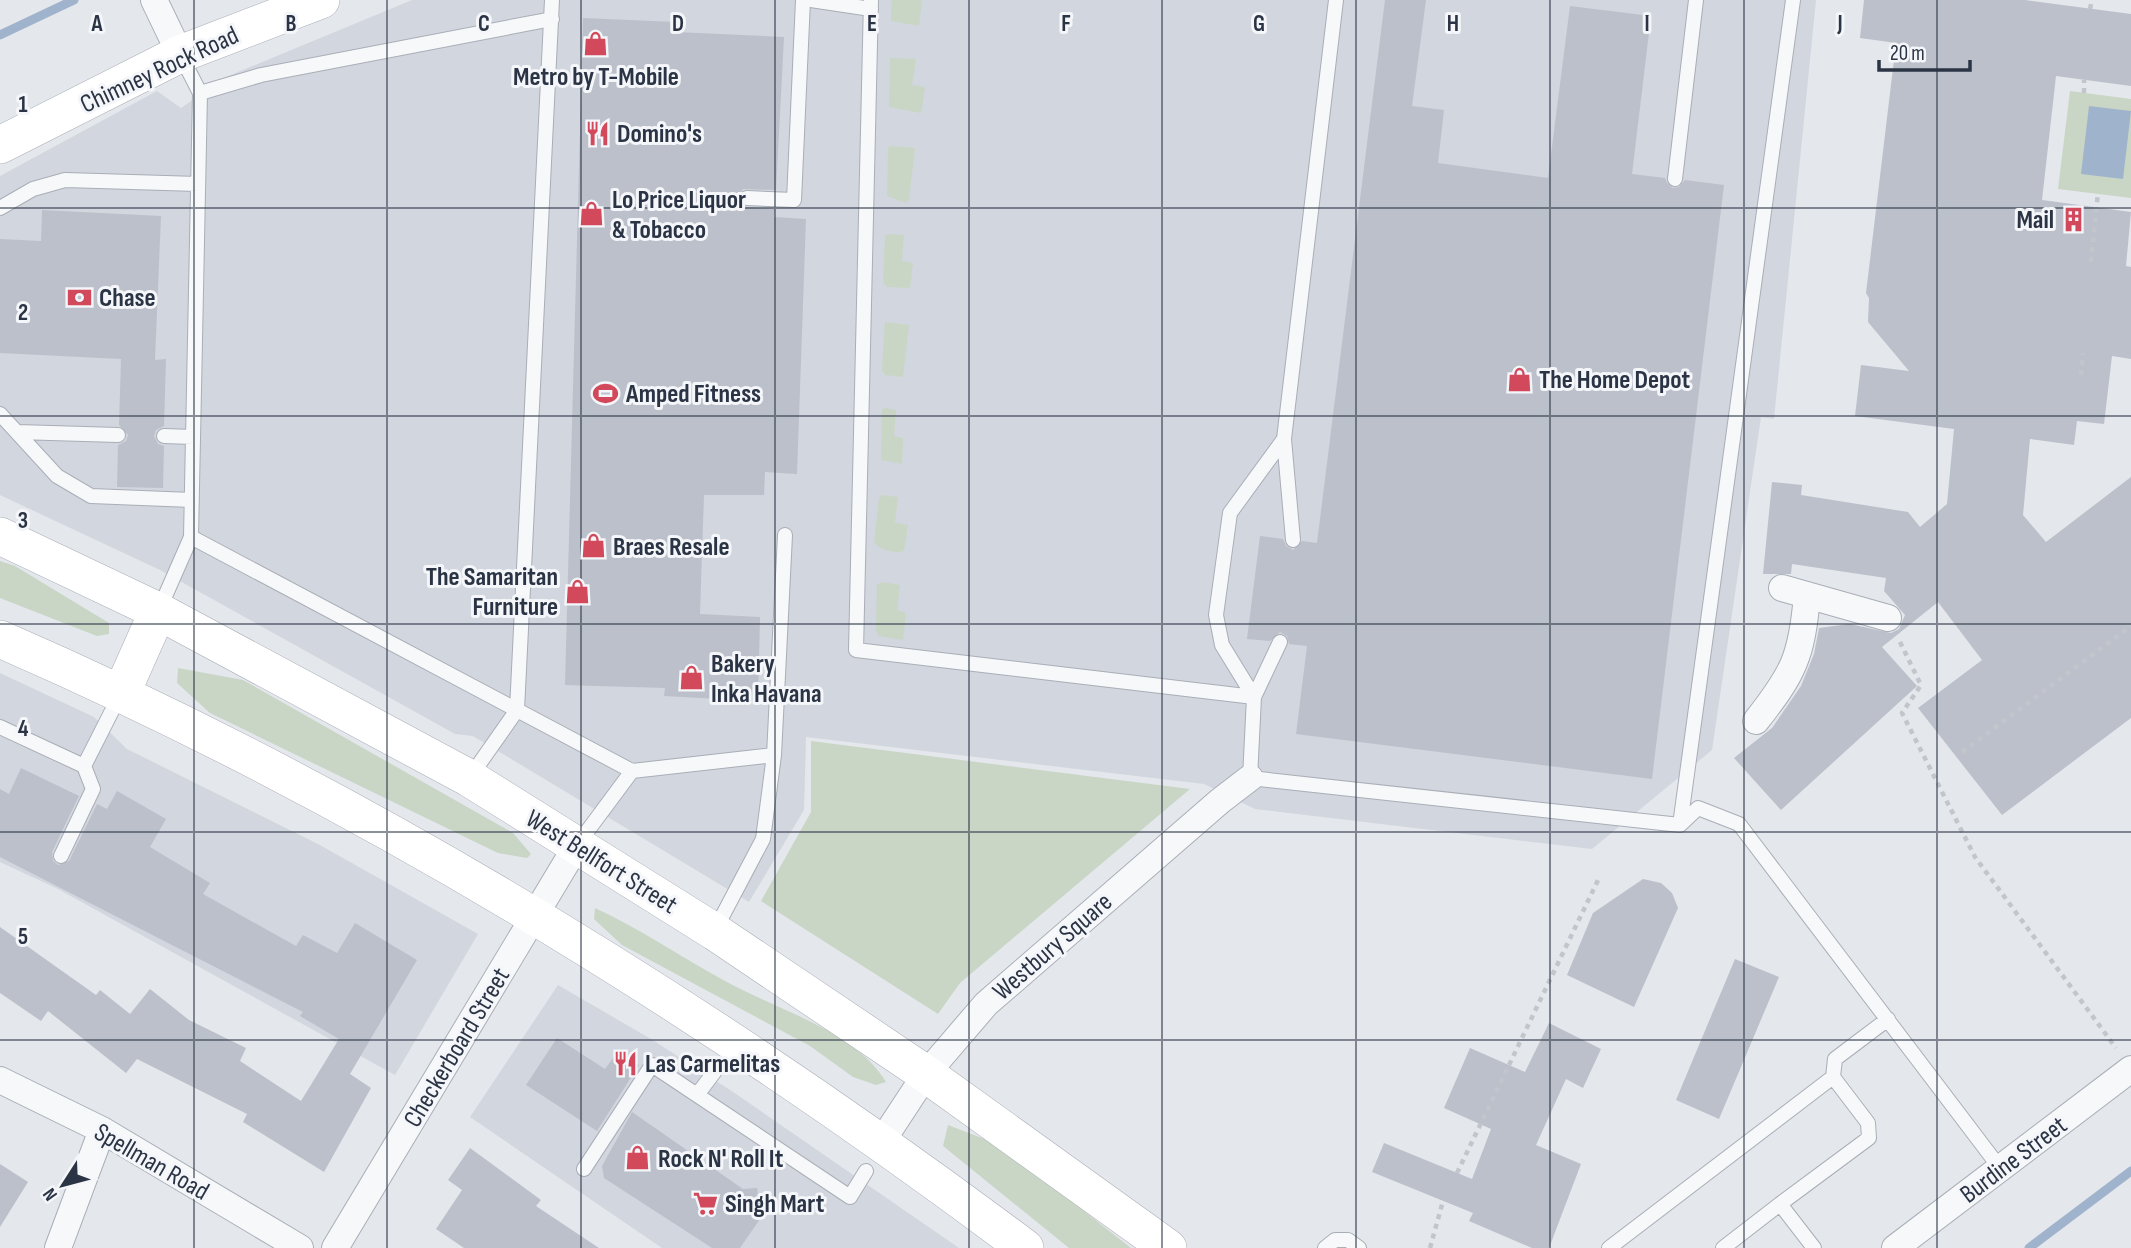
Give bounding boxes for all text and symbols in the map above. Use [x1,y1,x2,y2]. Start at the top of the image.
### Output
text: A [91,10,104,38]
text: B [286,10,297,38]
text: C [478,10,490,38]
text: D [672,10,684,38]
text: E [867,10,877,38]
text: F [1061,10,1071,38]
text: G [1253,10,1265,38]
text: H [1447,10,1459,38]
text: I [1644,10,1650,38]
text: J [1836,10,1843,38]
street label: Chimney Rock Road [76,20,244,121]
scale bar [1879,28,1970,72]
shop icon: Metro by T-Mobile [582,30,610,58]
text: 20 m [1890,41,1925,66]
place label: Metro by T-Mobile [513,62,679,93]
text: 1 [18,91,28,119]
restaurant icon: Domino's [583,119,611,147]
place label: Domino's [617,119,702,150]
place label: Lo Price Liquor & Tobacco [612,185,746,246]
shop icon: Lo Price Liquor & Tobacco [578,200,606,228]
place label: Mail [2016,205,2054,236]
building icon: Mail [2060,205,2088,233]
bank icon: Chase [65,283,93,311]
place label: Chase [99,283,156,314]
text: 2 [18,299,28,327]
shop icon: The Home Depot [1505,365,1533,393]
place label: The Home Depot [1539,365,1691,396]
sports icon: Amped Fitness [592,379,620,407]
place label: Amped Fitness [625,379,761,410]
text: 3 [18,507,28,535]
shop icon: Braes Resale [579,532,607,560]
place label: Braes Resale [613,532,729,563]
place label: The Samaritan Furniture [426,562,558,623]
shop icon: The Samaritan Furniture [564,577,592,605]
place label: Bakery Inka Havana [711,649,822,710]
shop icon: Bakery Inka Havana [677,664,705,692]
text: 4 [18,715,29,743]
street label: West Bellfort Street [520,803,683,921]
street label: Westbury Square [987,887,1119,1007]
text: 5 [18,923,28,951]
street label: Checkerboard Street [398,962,517,1133]
restaurant icon: Las Carmelitas [611,1049,639,1077]
place label: Las Carmelitas [645,1049,780,1080]
street label: Burdine Street [1954,1110,2073,1210]
street label: Spellman Road [88,1117,214,1208]
shop icon: Rock N' Roll It [624,1144,652,1172]
place label: Rock N' Roll It [658,1144,784,1175]
north arrow [28,1150,98,1220]
text: N [38,1183,63,1205]
supermarket icon: Singh Mart [691,1189,719,1217]
place label: Singh Mart [725,1189,825,1220]

